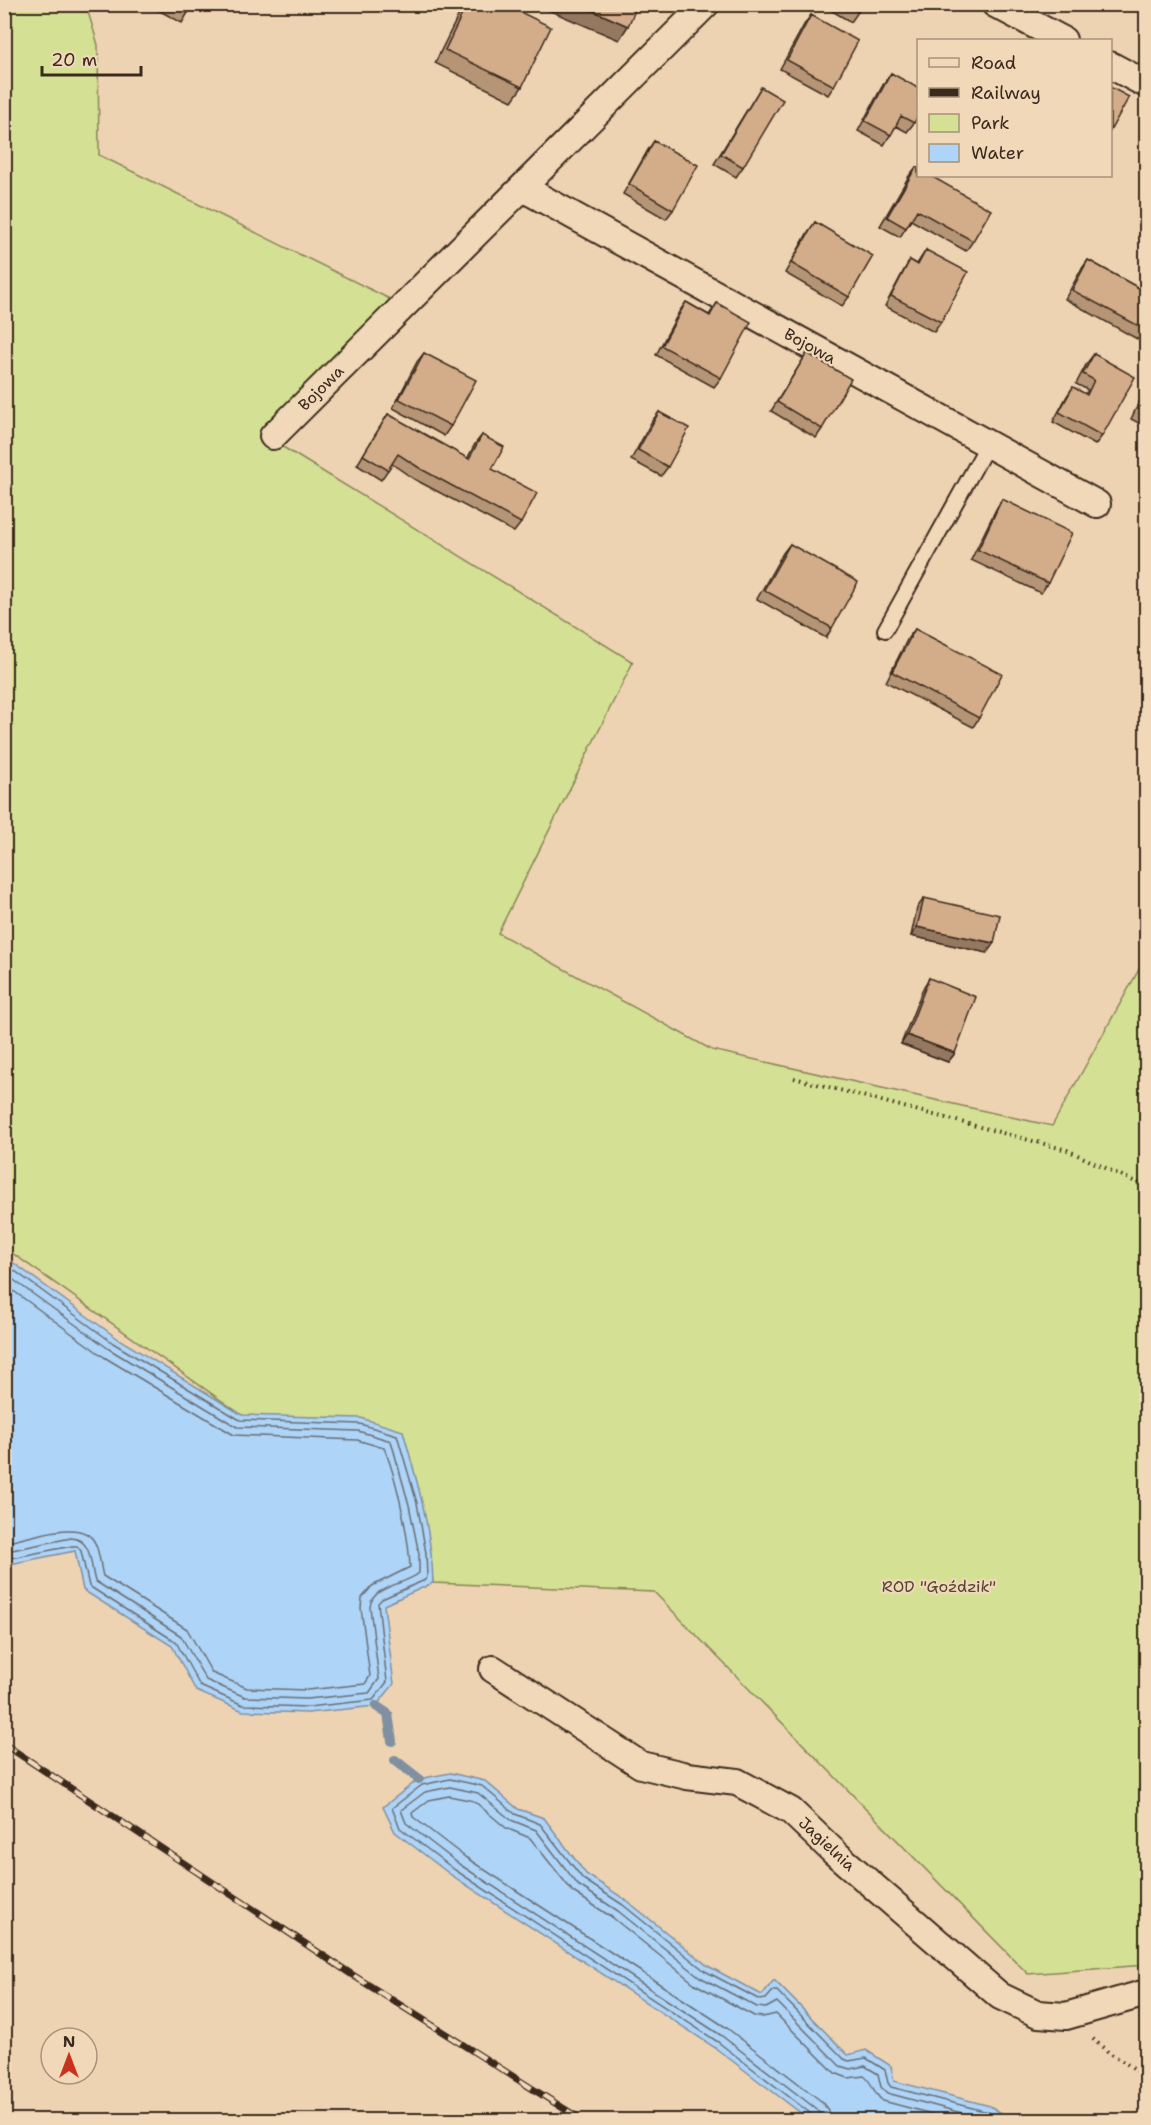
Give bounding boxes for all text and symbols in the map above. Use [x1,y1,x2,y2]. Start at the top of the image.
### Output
scale bar [42,39,141,77]
legend [917,39,1112,177]
text: 20 m [51,48,97,72]
text: Road [971,51,1016,75]
text: Railway [971,81,1041,105]
text: Park [971,111,1010,135]
text: Water [971,141,1024,165]
street label: Bojowa [780,323,840,369]
street label: Bojowa [294,361,348,415]
park label: ROD "Goździk" [882,1576,996,1597]
street label: Jagielnia [794,1812,860,1876]
north arrow [39,2026,99,2086]
text: N [63,2031,75,2052]

